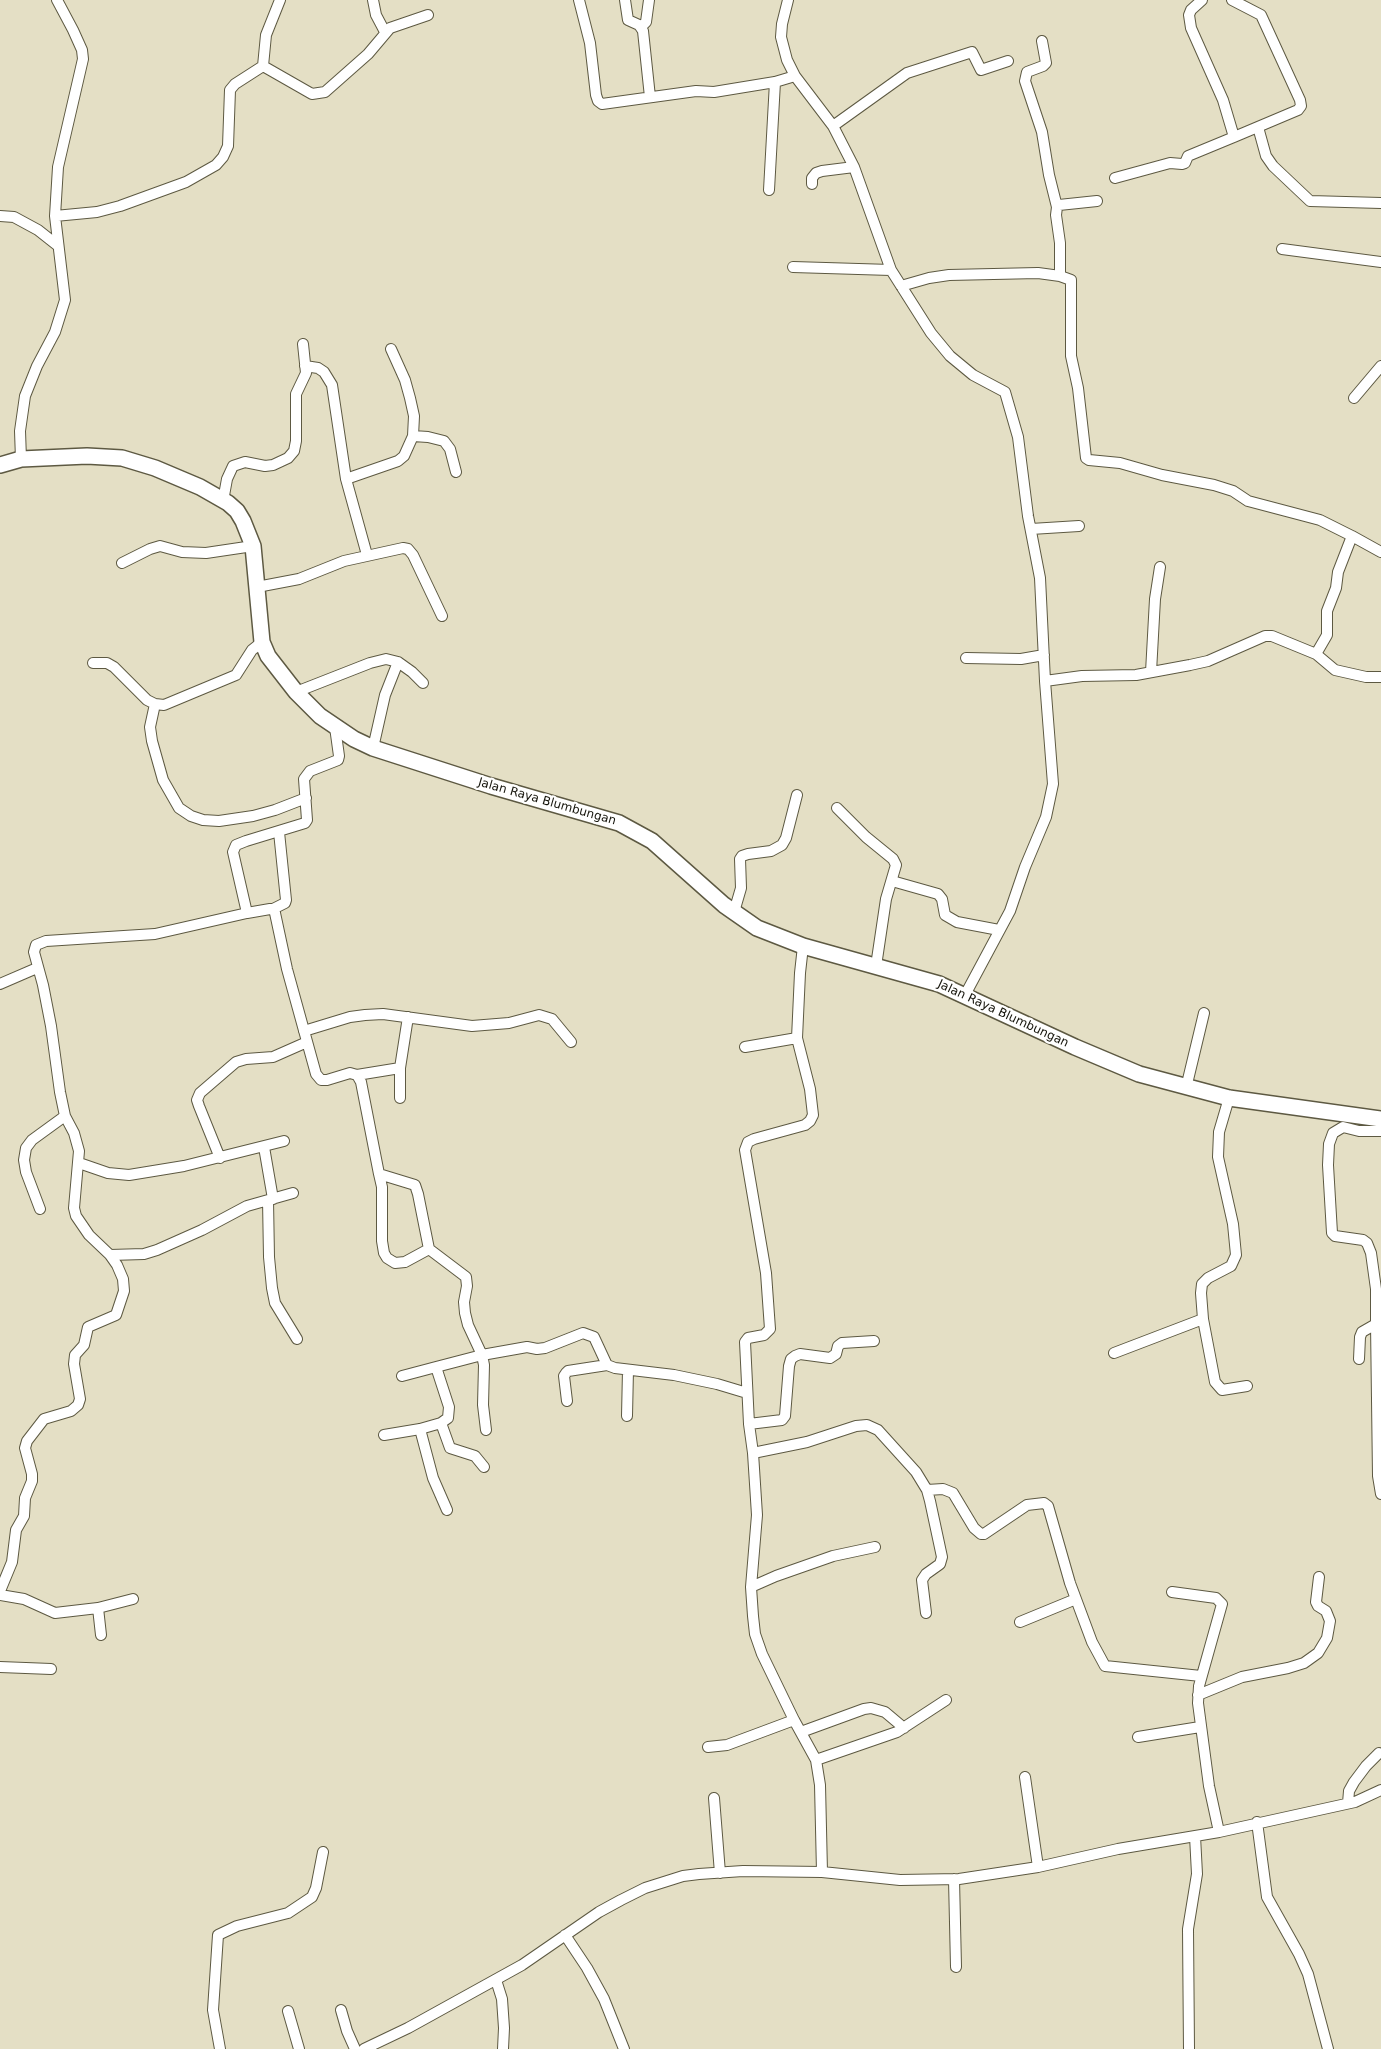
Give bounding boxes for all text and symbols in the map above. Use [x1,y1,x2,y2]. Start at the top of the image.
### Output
street label: Jalan Raya Blumbungan [476,775,618,829]
street label: Jalan Raya Blumbungan [935,977,1071,1051]

